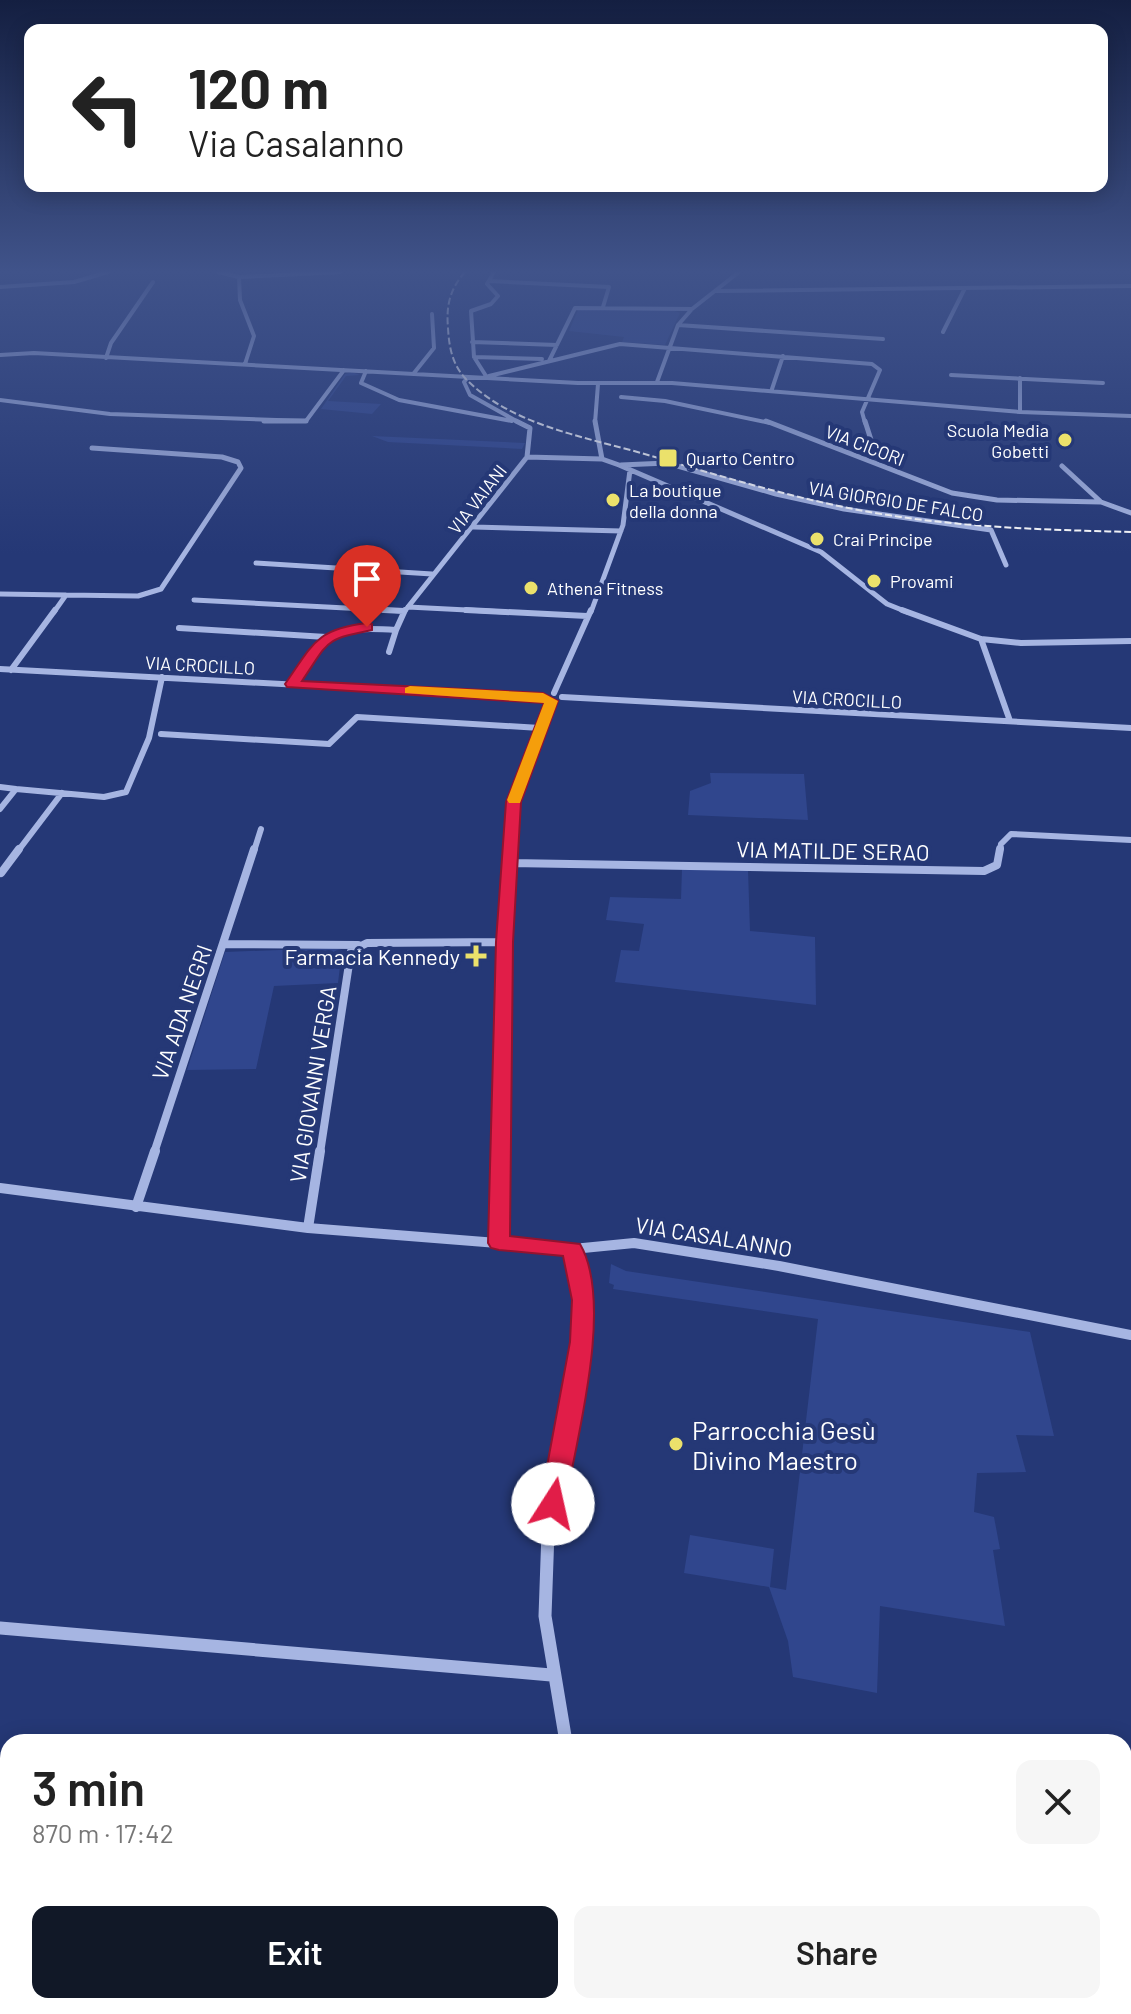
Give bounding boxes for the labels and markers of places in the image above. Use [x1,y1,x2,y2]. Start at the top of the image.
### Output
place label: Scuola Media Gobetti [947,419,1049,462]
marker: Scuola Media Gobetti [1056,431,1074,449]
marker: Quarto Centro [657,447,679,469]
place label: Quarto Centro [686,447,795,469]
place label: La boutique della donna [629,479,722,522]
marker: La boutique della donna [604,491,622,509]
place label: Crai Principe [833,528,933,550]
marker: Crai Principe [808,530,826,548]
pin [333,545,401,627]
place label: Provami [890,570,954,592]
marker: Provami [865,572,883,590]
place label: Athena Fitness [547,577,663,599]
marker: Athena Fitness [522,579,540,597]
place label: Farmacia Kennedy [285,943,460,969]
marker: Farmacia Kennedy [467,947,485,965]
place label: Parrocchia Gesù Divino Maestro [692,1414,876,1475]
marker: Parrocchia Gesù Divino Maestro [667,1435,685,1453]

